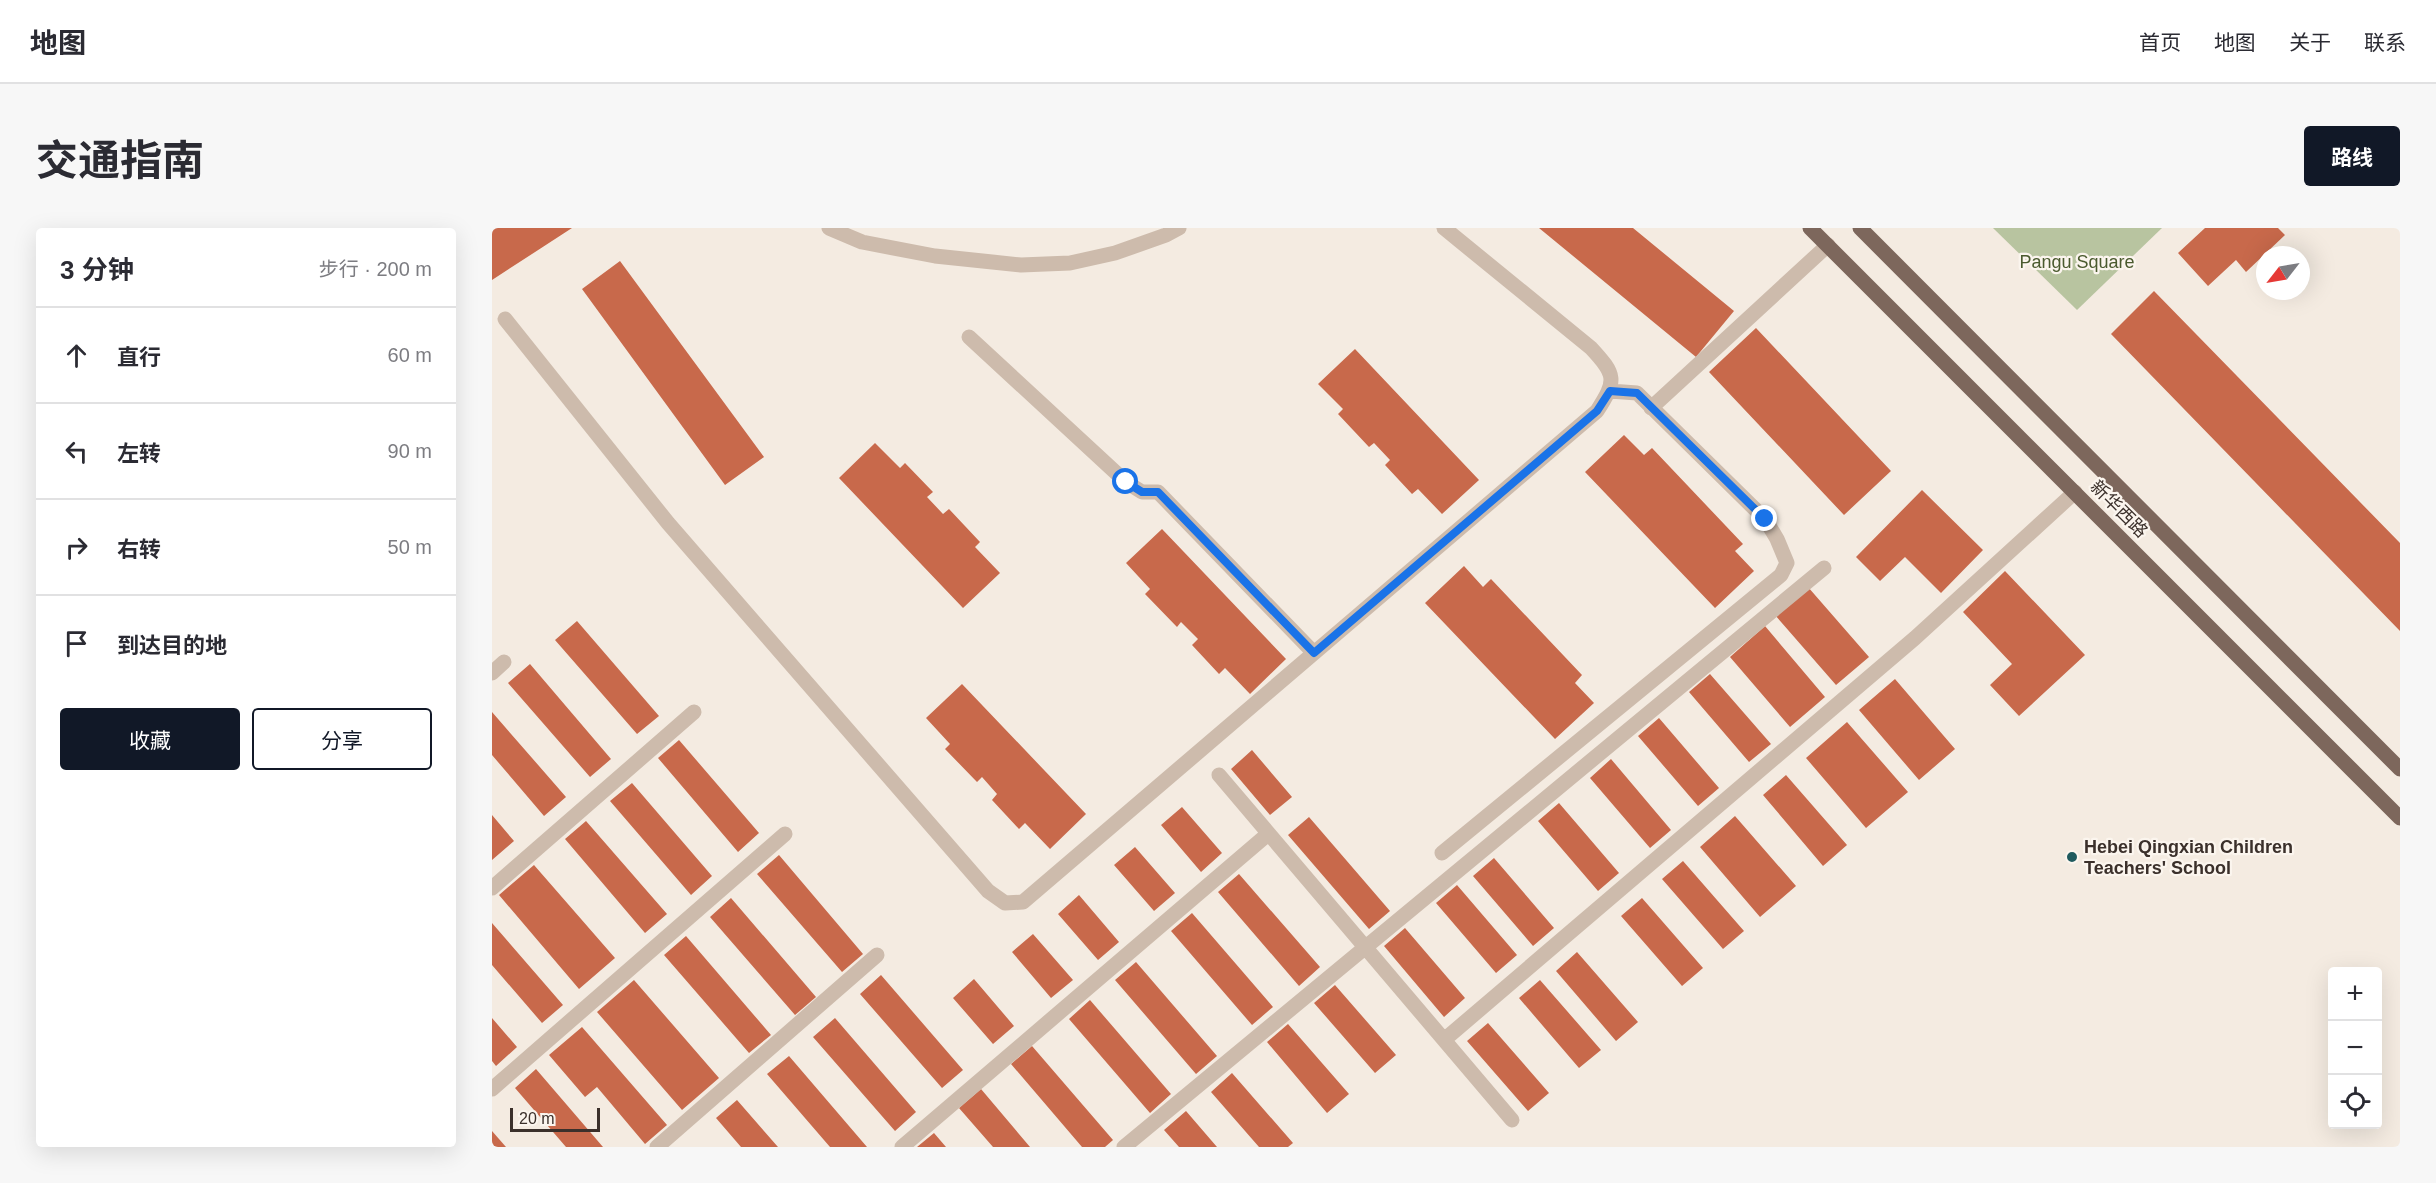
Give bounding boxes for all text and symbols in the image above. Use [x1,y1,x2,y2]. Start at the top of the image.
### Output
text: 地图 [30,28,86,59]
text: 首页 [2139,31,2181,54]
text: 地图 [2214,31,2256,54]
text: 关于 [2289,31,2331,54]
text: 联系 [2364,31,2406,54]
button: 路线 [2304,126,2400,186]
text: 交通指南 [36,137,204,184]
north arrow [2256,246,2310,300]
park label: Pangu Square [2019,252,2135,272]
text: 3 分钟 [60,255,134,285]
text: 步行 · 200 m [319,258,432,280]
icon: ahead [60,339,93,372]
text: 60 m [388,344,432,366]
text: 直行 [117,345,161,370]
icon: left [60,435,93,468]
text: 90 m [388,440,432,462]
text: 左转 [117,441,161,466]
route start [1112,468,1138,494]
street label: 新华西路 [2086,476,2152,542]
route end [1751,505,1777,531]
icon: right [60,531,93,564]
text: 50 m [388,536,432,558]
text: 右转 [117,537,161,562]
icon: arrive [60,627,93,660]
text: 到达目的地 [117,633,227,658]
button: 收藏 [60,708,240,770]
button: 分享 [252,708,432,770]
place label: Hebei Qingxian Children Teachers' School [2084,837,2293,878]
marker: Hebei Qingxian Children Teachers' School [2065,850,2079,864]
map controls [2328,967,2382,1129]
button: + [2328,967,2382,1021]
button: − [2328,1021,2382,1075]
button: locate [2328,1075,2382,1129]
scale bar [510,1105,600,1132]
text: 20 m [519,1110,555,1127]

